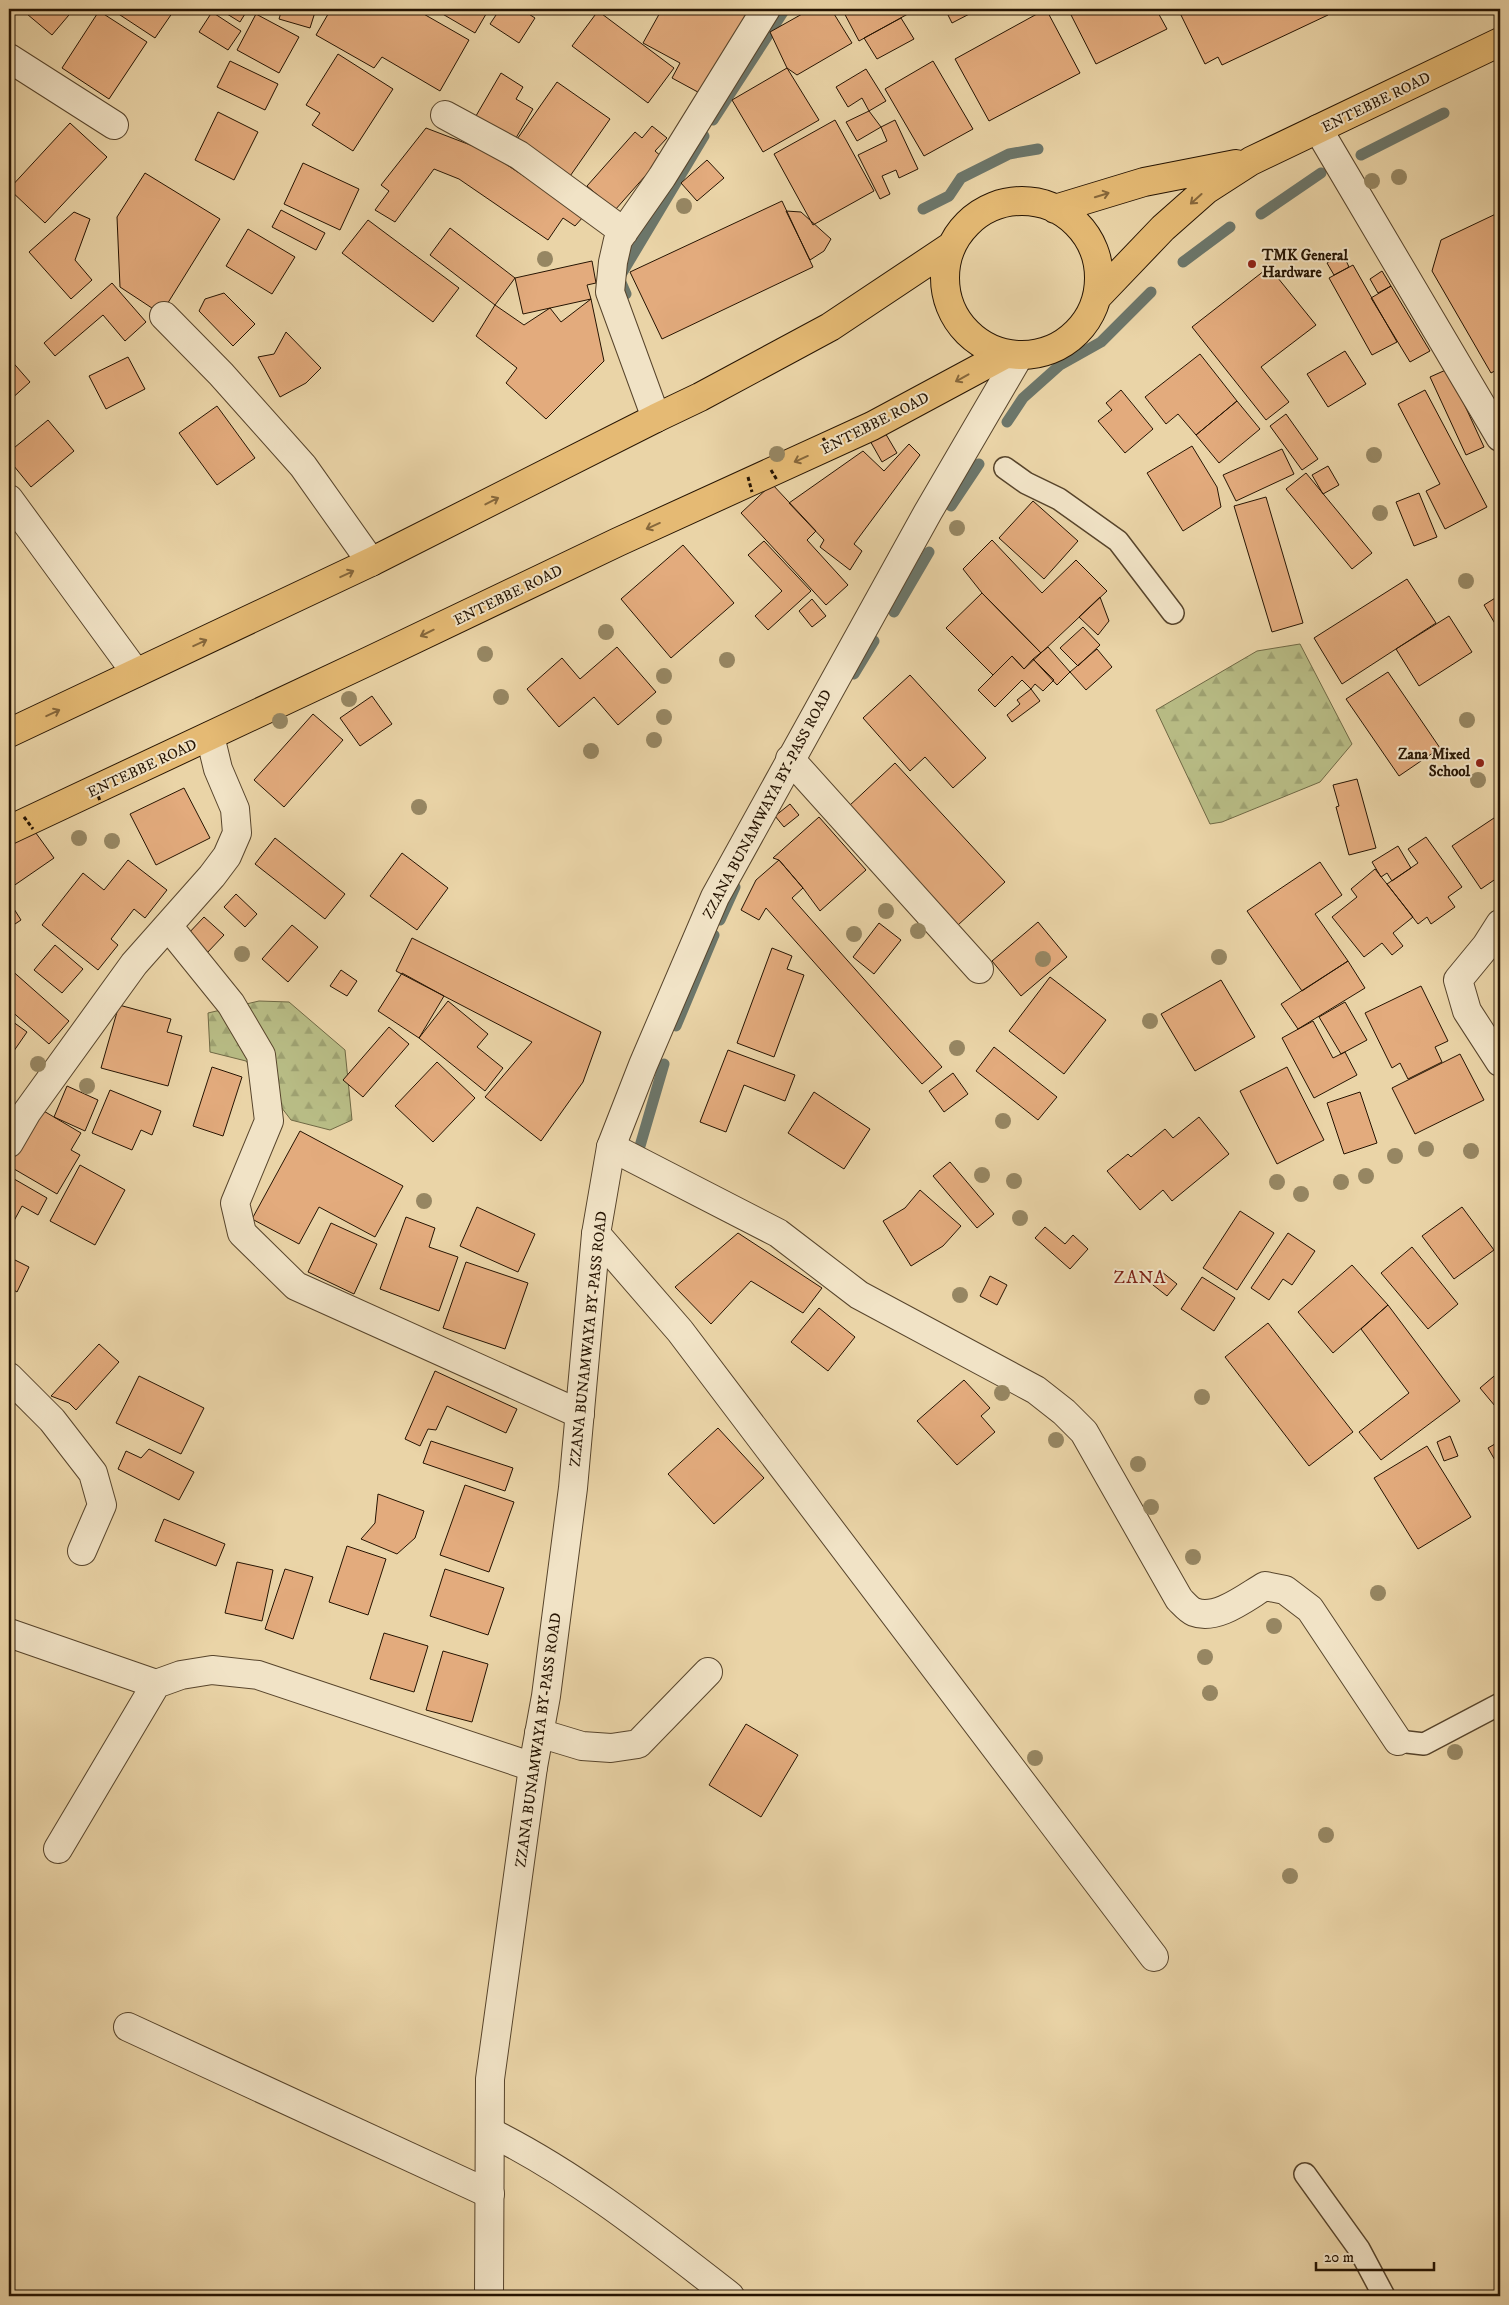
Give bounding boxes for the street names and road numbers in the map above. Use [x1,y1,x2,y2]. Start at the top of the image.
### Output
street label: ENTEBBE ROAD [1319,68,1434,137]
street label: ENTEBBE ROAD [818,388,932,459]
street label: ENTEBBE ROAD [451,561,566,630]
street label: ZZANA BUNAMWAYA BY-PASS ROAD [699,686,836,922]
street label: ENTEBBE ROAD [84,735,200,802]
street label: ZZANA BUNAMWAYA BY-PASS ROAD [566,1210,611,1468]
street label: ZZANA BUNAMWAYA BY-PASS ROAD [511,1611,566,1869]

